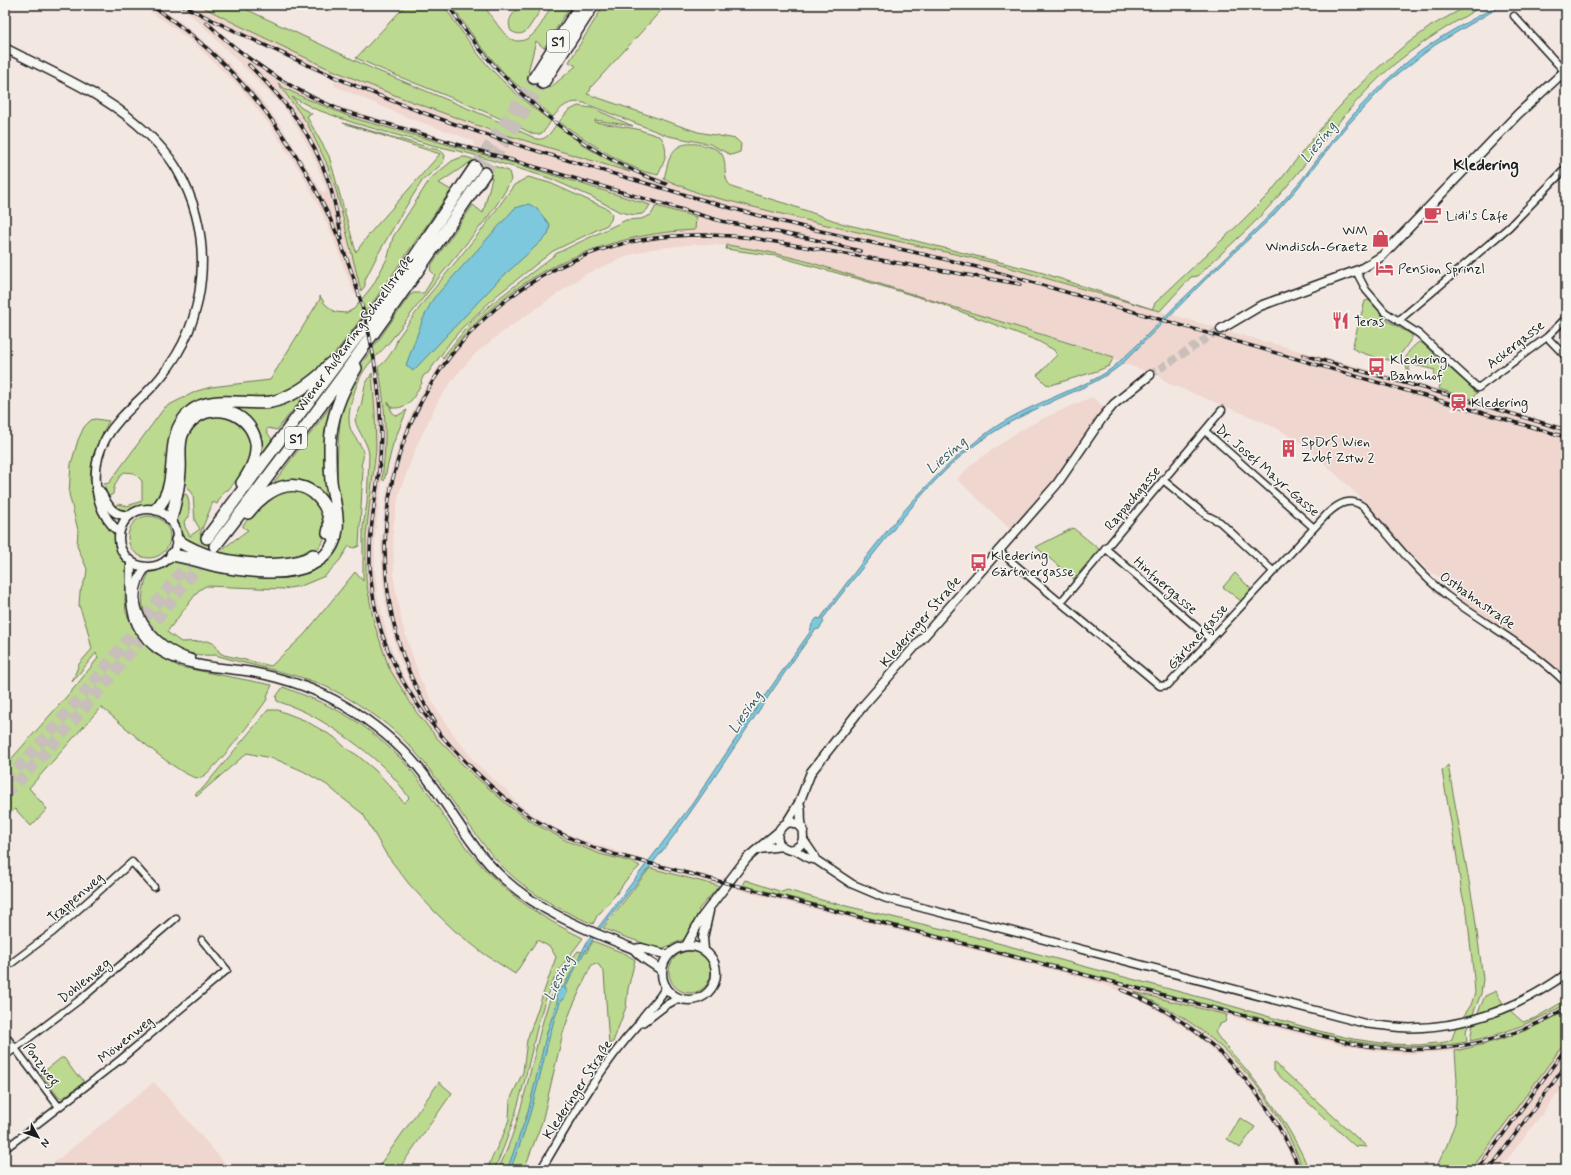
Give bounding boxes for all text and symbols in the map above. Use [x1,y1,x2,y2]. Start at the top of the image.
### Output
road number: S1 [547,30,569,52]
water label: Liesing [1296,117,1342,168]
district label: Kledering [1453,155,1519,178]
cafe icon: Lidi's Cafe [1423,205,1443,225]
place label: Lidi's Cafe [1446,207,1508,225]
place label: WM Windisch-Graetz [1265,222,1368,256]
shop icon: WM Windisch-Graetz [1371,228,1391,248]
street label: Wiener Außenring Schnellstraße [291,251,418,416]
hotel icon: Pension Sprinzl [1375,258,1395,278]
place label: Pension Sprinzl [1398,260,1485,278]
restaurant icon: Teras [1331,311,1351,331]
place label: Teras [1354,313,1385,331]
street label: Ackergasse [1483,316,1548,373]
place label: Kledering Bahnhof [1390,351,1447,385]
bus stop icon: Kledering Bahnhof [1367,357,1387,377]
station icon: Kledering [1448,392,1468,412]
place label: Kledering [1471,394,1528,413]
street label: Dr. Josef Mayr-Gasse [1212,421,1323,521]
road number: S1 [285,427,307,449]
water label: Liesing [922,432,972,479]
place label: SpDrS Wien Zvbf Zstw 2 [1301,433,1375,467]
building icon: SpDrS Wien Zvbf Zstw 2 [1278,439,1298,459]
street label: Rappachgasse [1101,463,1165,534]
place label: Kledering Gärtnergasse [991,547,1074,583]
bus stop icon: Kledering Gärtnergasse [968,553,988,573]
street label: Hinfnergasse [1129,553,1201,619]
street label: Ostbahnstraße [1436,568,1519,634]
street label: Klederinger Straße [876,572,966,672]
street label: Gärtnergasse [1163,600,1234,675]
water label: Liesing [724,687,768,738]
street label: Trappenweg [44,869,107,927]
water label: Liesing [540,952,578,1004]
street label: Dohlenweg [55,954,115,1008]
street label: Möwenweg [94,1012,157,1068]
street label: Klederinger Straße [539,1036,618,1143]
street label: Ponzweg [17,1039,64,1091]
north arrow [18,1117,58,1157]
text: N [37,1135,53,1150]

